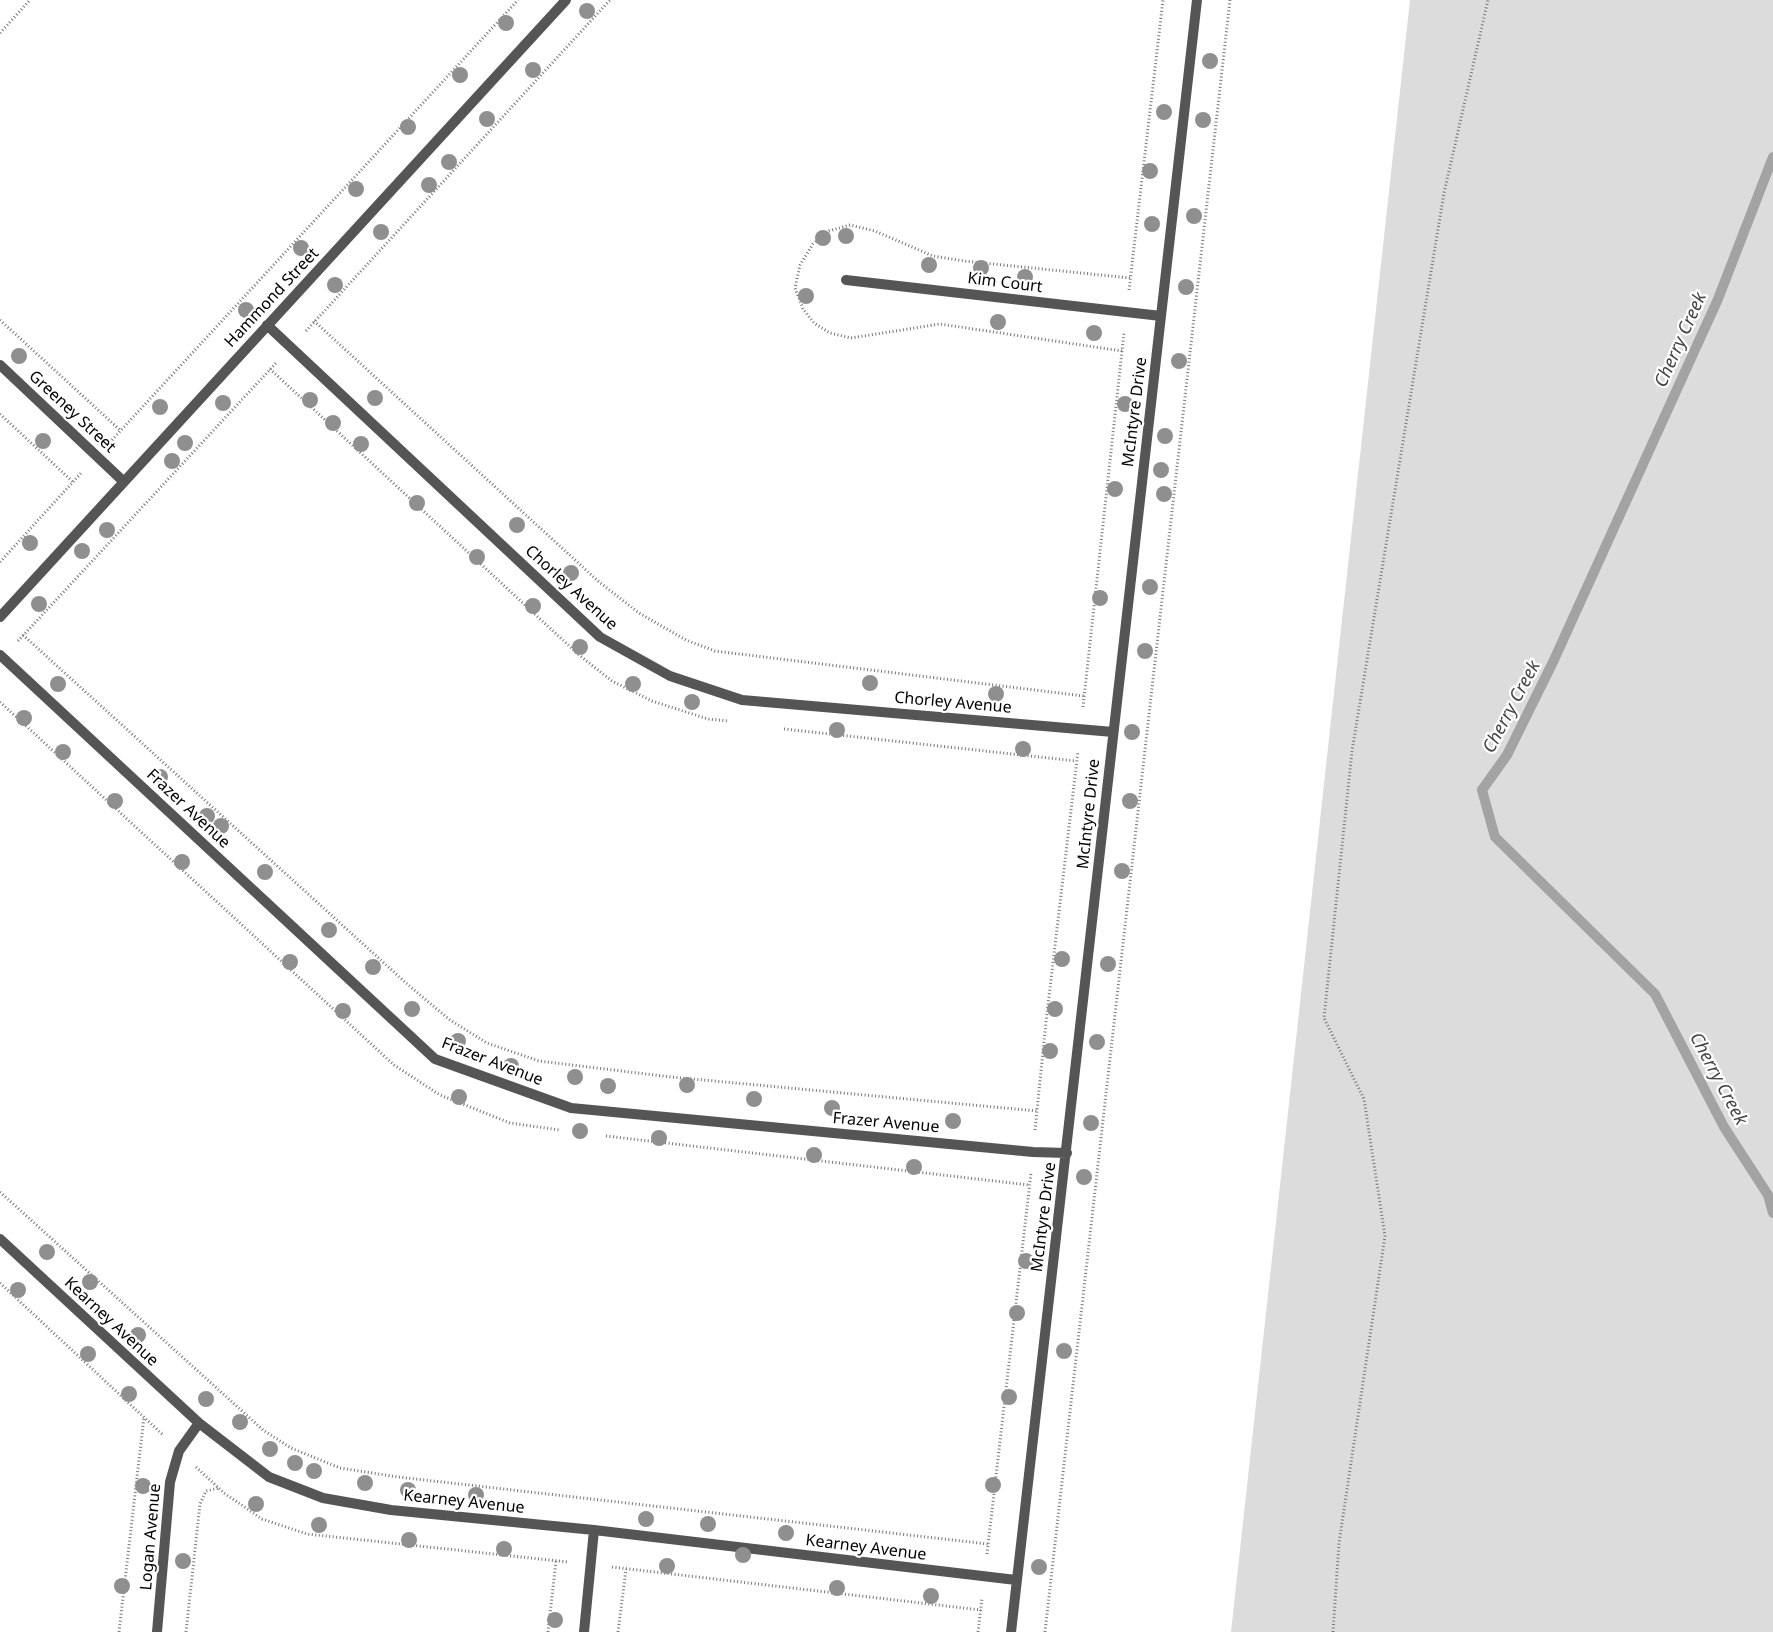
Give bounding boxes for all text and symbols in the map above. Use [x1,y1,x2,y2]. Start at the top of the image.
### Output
street label: Hammond Street [221,244,323,352]
street label: Kim Court [967,269,1043,297]
water label: Cherry Creek [1650,289,1712,391]
street label: McIntyre Drive [1119,356,1151,468]
street label: Greeney Street [25,367,119,457]
street label: Chorley Avenue [521,542,621,634]
water label: Cherry Creek [1479,657,1545,757]
street label: Chorley Avenue [894,688,1012,718]
street label: McIntyre Drive [1074,758,1104,870]
street label: Frazer Avenue [142,765,234,853]
water label: Cherry Creek [1685,1029,1751,1129]
street label: Frazer Avenue [439,1034,545,1090]
street label: Frazer Avenue [832,1109,940,1137]
street label: McIntyre Drive [1028,1161,1060,1273]
street label: Kearney Avenue [60,1274,162,1370]
street label: Logan Avenue [137,1483,165,1591]
street label: Kearney Avenue [403,1486,525,1518]
street label: Kearney Avenue [804,1531,928,1565]

